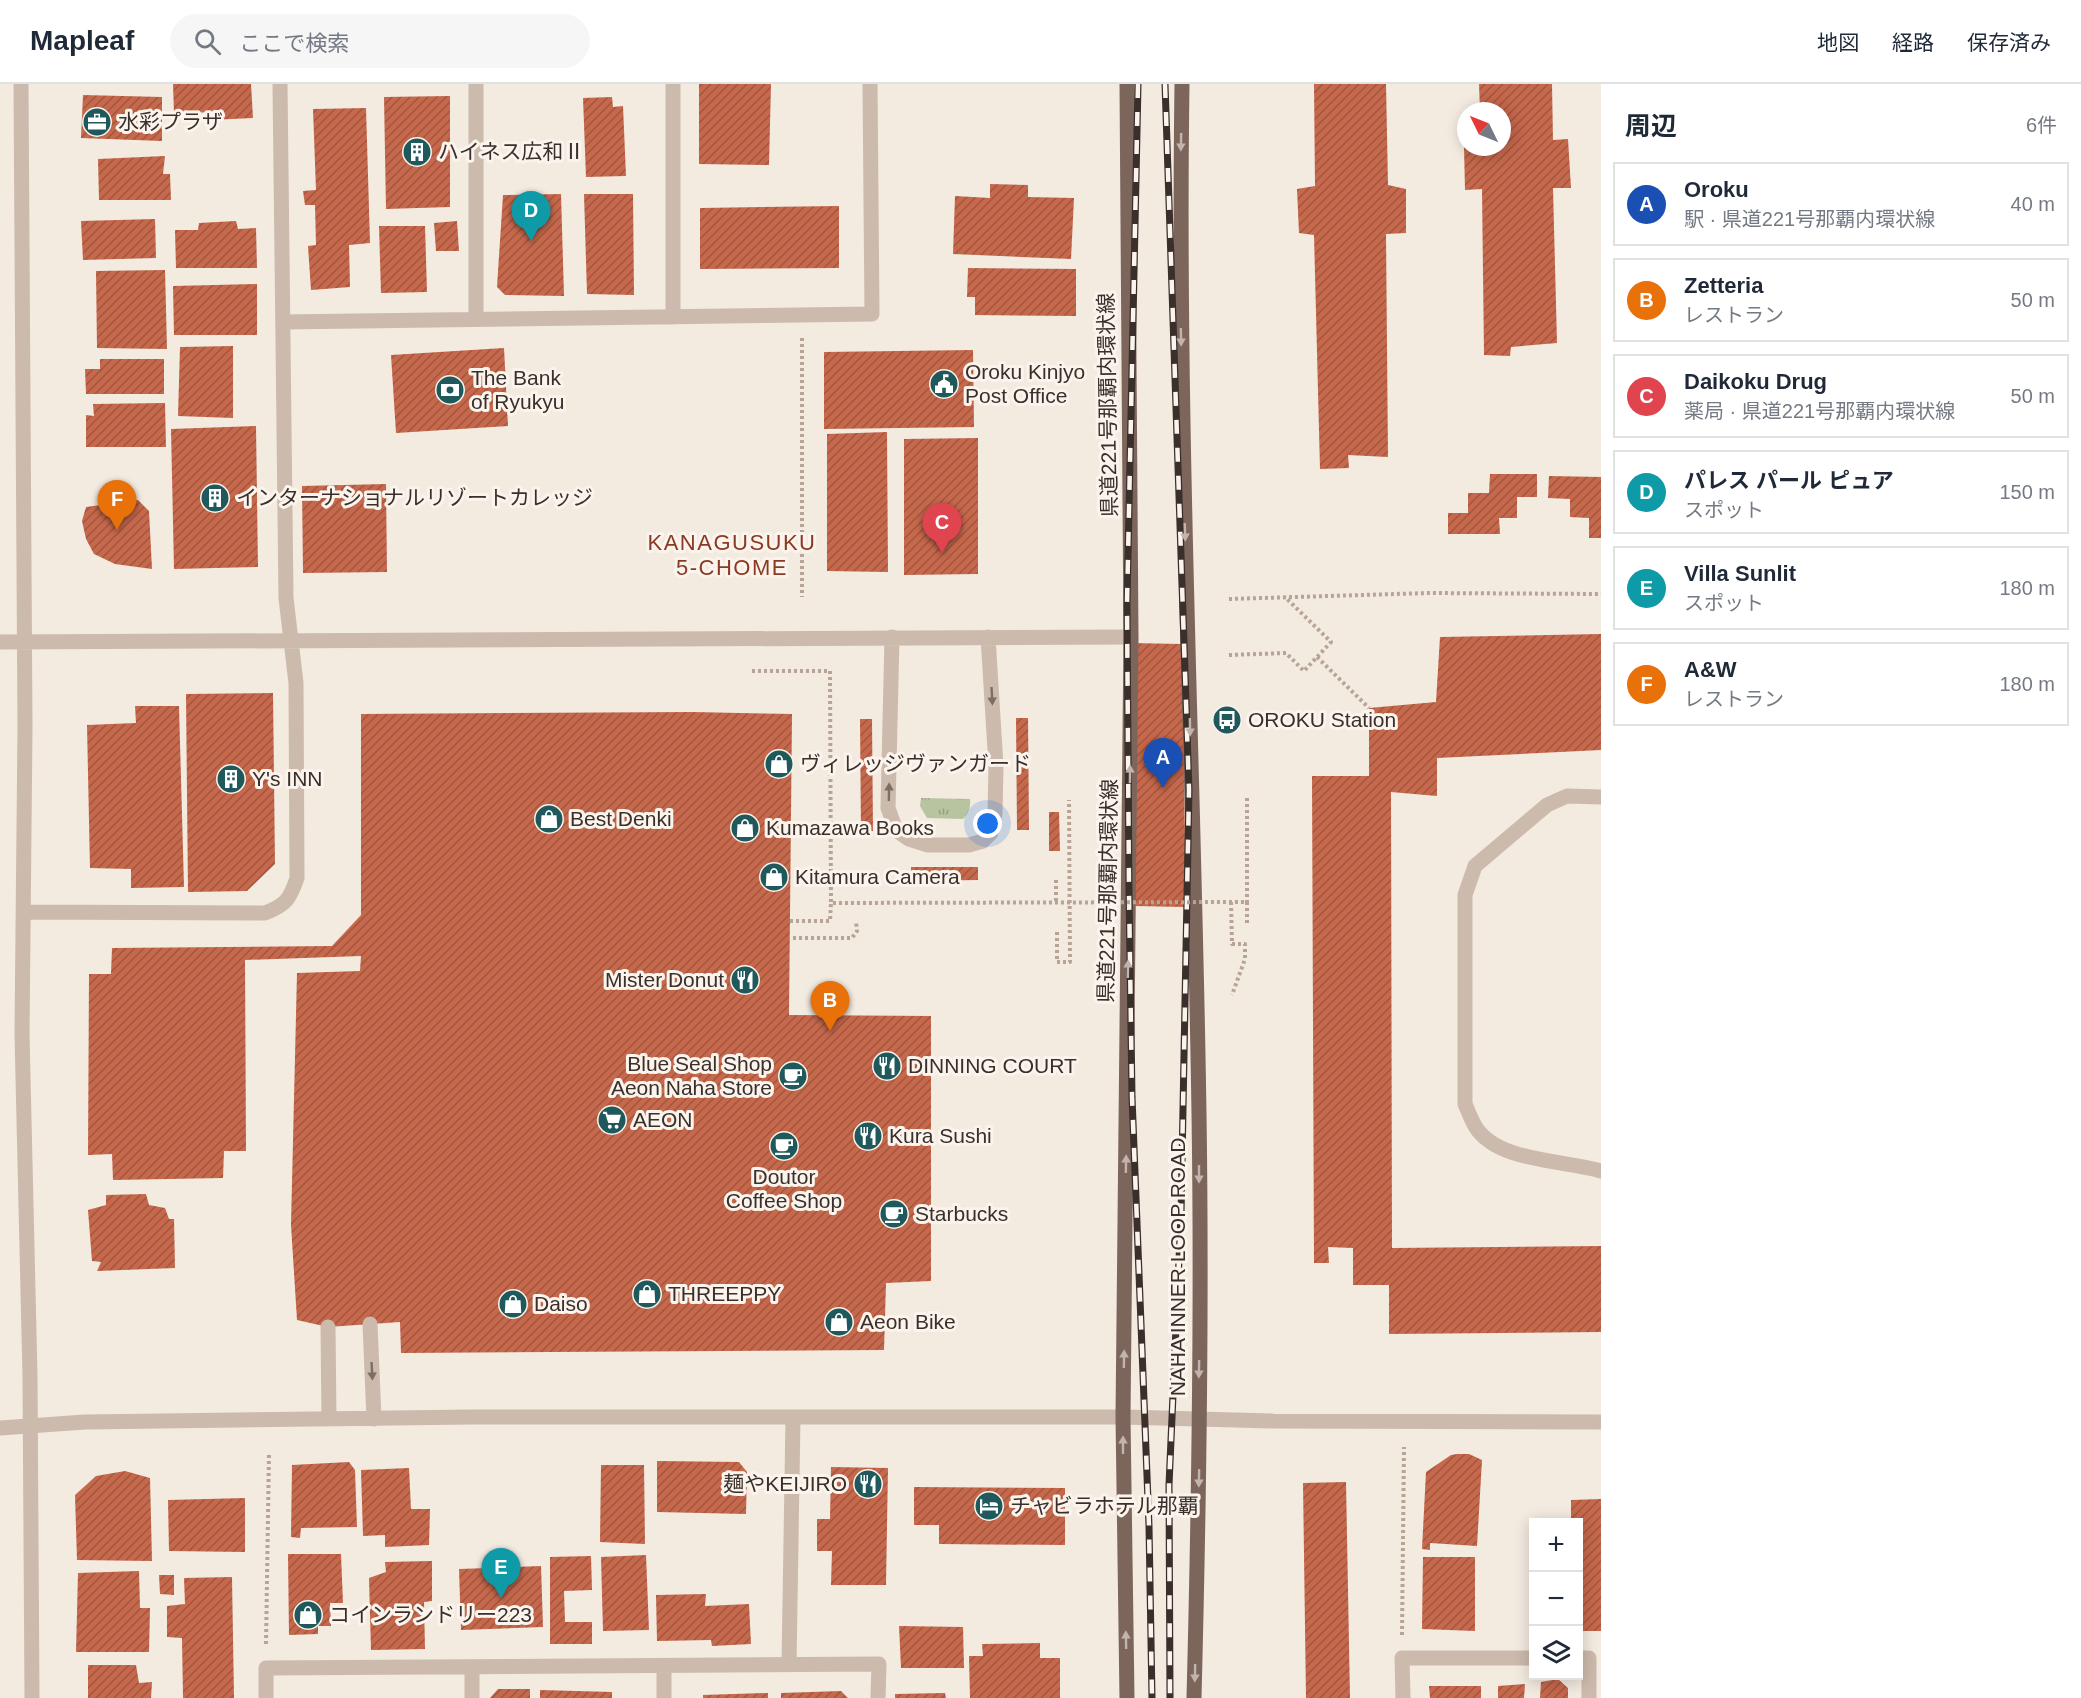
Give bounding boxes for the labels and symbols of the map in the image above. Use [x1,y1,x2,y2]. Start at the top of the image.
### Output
north arrow [1457,102,1511,156]
office icon: 水彩プラザ [81,106,113,138]
place label: 水彩プラザ [118,110,223,133]
one-way arrow [1176,133,1186,152]
building icon: ハイネス広和Ⅱ [401,136,433,168]
place label: ハイネス広和Ⅱ [438,140,585,163]
pin: D [512,192,550,241]
street label: 県道221号那覇内環状線 [1094,293,1121,517]
one-way arrow [1176,328,1186,347]
place label: Oroku Kinjyo Post Office [965,360,1085,407]
place label: The Bank of Ryukyu [471,366,564,413]
public building icon: Oroku Kinjyo Post Office [928,368,960,400]
bank icon: The Bank of Ryukyu [434,374,466,406]
pin: F [98,480,136,530]
building icon: インターナショナルリゾートカレッジ [199,482,231,514]
place label: インターナショナルリゾートカレッジ [236,486,593,509]
pin: C [922,504,962,553]
one-way arrow [1180,523,1189,542]
district label: KANAGUSUKU 5-CHOME [647,530,817,580]
one-way arrow [987,686,997,705]
bus stop icon: OROKU Station [1211,704,1243,736]
place label: OROKU Station [1248,708,1396,731]
one-way arrow [1185,718,1195,737]
pin: A [1144,738,1182,788]
shop icon: ヴィレッジヴァンガード [763,748,795,780]
place label: ヴィレッジヴァンガード [800,752,1031,775]
building icon: Y's INN [215,763,247,795]
one-way arrow [1125,764,1135,783]
place label: Y's INN [252,767,323,790]
street label: 県道221号那覇内環状線 [1094,779,1121,1003]
one-way arrow [884,783,894,802]
shop icon: Best Denki [533,803,565,835]
place label: Best Denki [570,807,672,830]
your location [973,809,1002,838]
shop icon: Kumazawa Books [729,812,761,844]
place label: Kumazawa Books [766,816,934,839]
shop icon: Kitamura Camera [758,861,790,893]
place label: Kitamura Camera [795,865,960,888]
one-way arrow [1123,959,1133,978]
restaurant icon: Mister Donut [729,964,761,996]
place label: Mister Donut [605,968,724,991]
pin: B [810,982,850,1031]
restaurant icon: DINNING COURT [871,1050,903,1082]
place label: Blue Seal Shop Aeon Naha Store [611,1052,772,1099]
place label: DINNING COURT [908,1054,1077,1077]
cafe icon: Blue Seal Shop Aeon Naha Store [777,1060,809,1092]
supermarket icon: AEON [596,1104,628,1136]
place label: AEON [633,1108,693,1131]
restaurant icon: Kura Sushi [852,1120,884,1152]
place label: Kura Sushi [889,1124,992,1147]
cafe icon: Doutor Coffee Shop [768,1130,800,1162]
street label: NAHA INNER LOOP ROAD [1166,1138,1189,1396]
one-way arrow [1121,1154,1131,1173]
one-way arrow [1194,1164,1204,1183]
place label: Doutor Coffee Shop [726,1165,842,1212]
cafe icon: Starbucks [878,1198,910,1230]
place label: Starbucks [915,1202,1008,1225]
shop icon: THREEPPY [631,1278,663,1310]
place label: THREEPPY [668,1282,781,1305]
shop icon: Daiso [497,1288,529,1320]
place label: Daiso [534,1292,588,1315]
shop icon: Aeon Bike [823,1306,855,1338]
place label: Aeon Bike [860,1310,956,1333]
one-way arrow [1119,1349,1129,1368]
one-way arrow [1194,1359,1204,1378]
one-way arrow [368,1362,377,1381]
one-way arrow [1118,1435,1128,1454]
restaurant icon: 麺やKEIJIRO [852,1468,884,1500]
one-way arrow [1195,1469,1204,1488]
place label: 麺やKEIJIRO [723,1472,847,1495]
hotel icon: チャビラホテル那覇 [973,1490,1005,1522]
place label: チャビラホテル那覇 [1010,1494,1199,1517]
pin: E [482,1548,520,1598]
shop icon: コインランドリー223 [292,1599,324,1631]
place label: コインランドリー223 [329,1603,532,1626]
one-way arrow [1121,1630,1130,1649]
one-way arrow [1190,1663,1199,1682]

